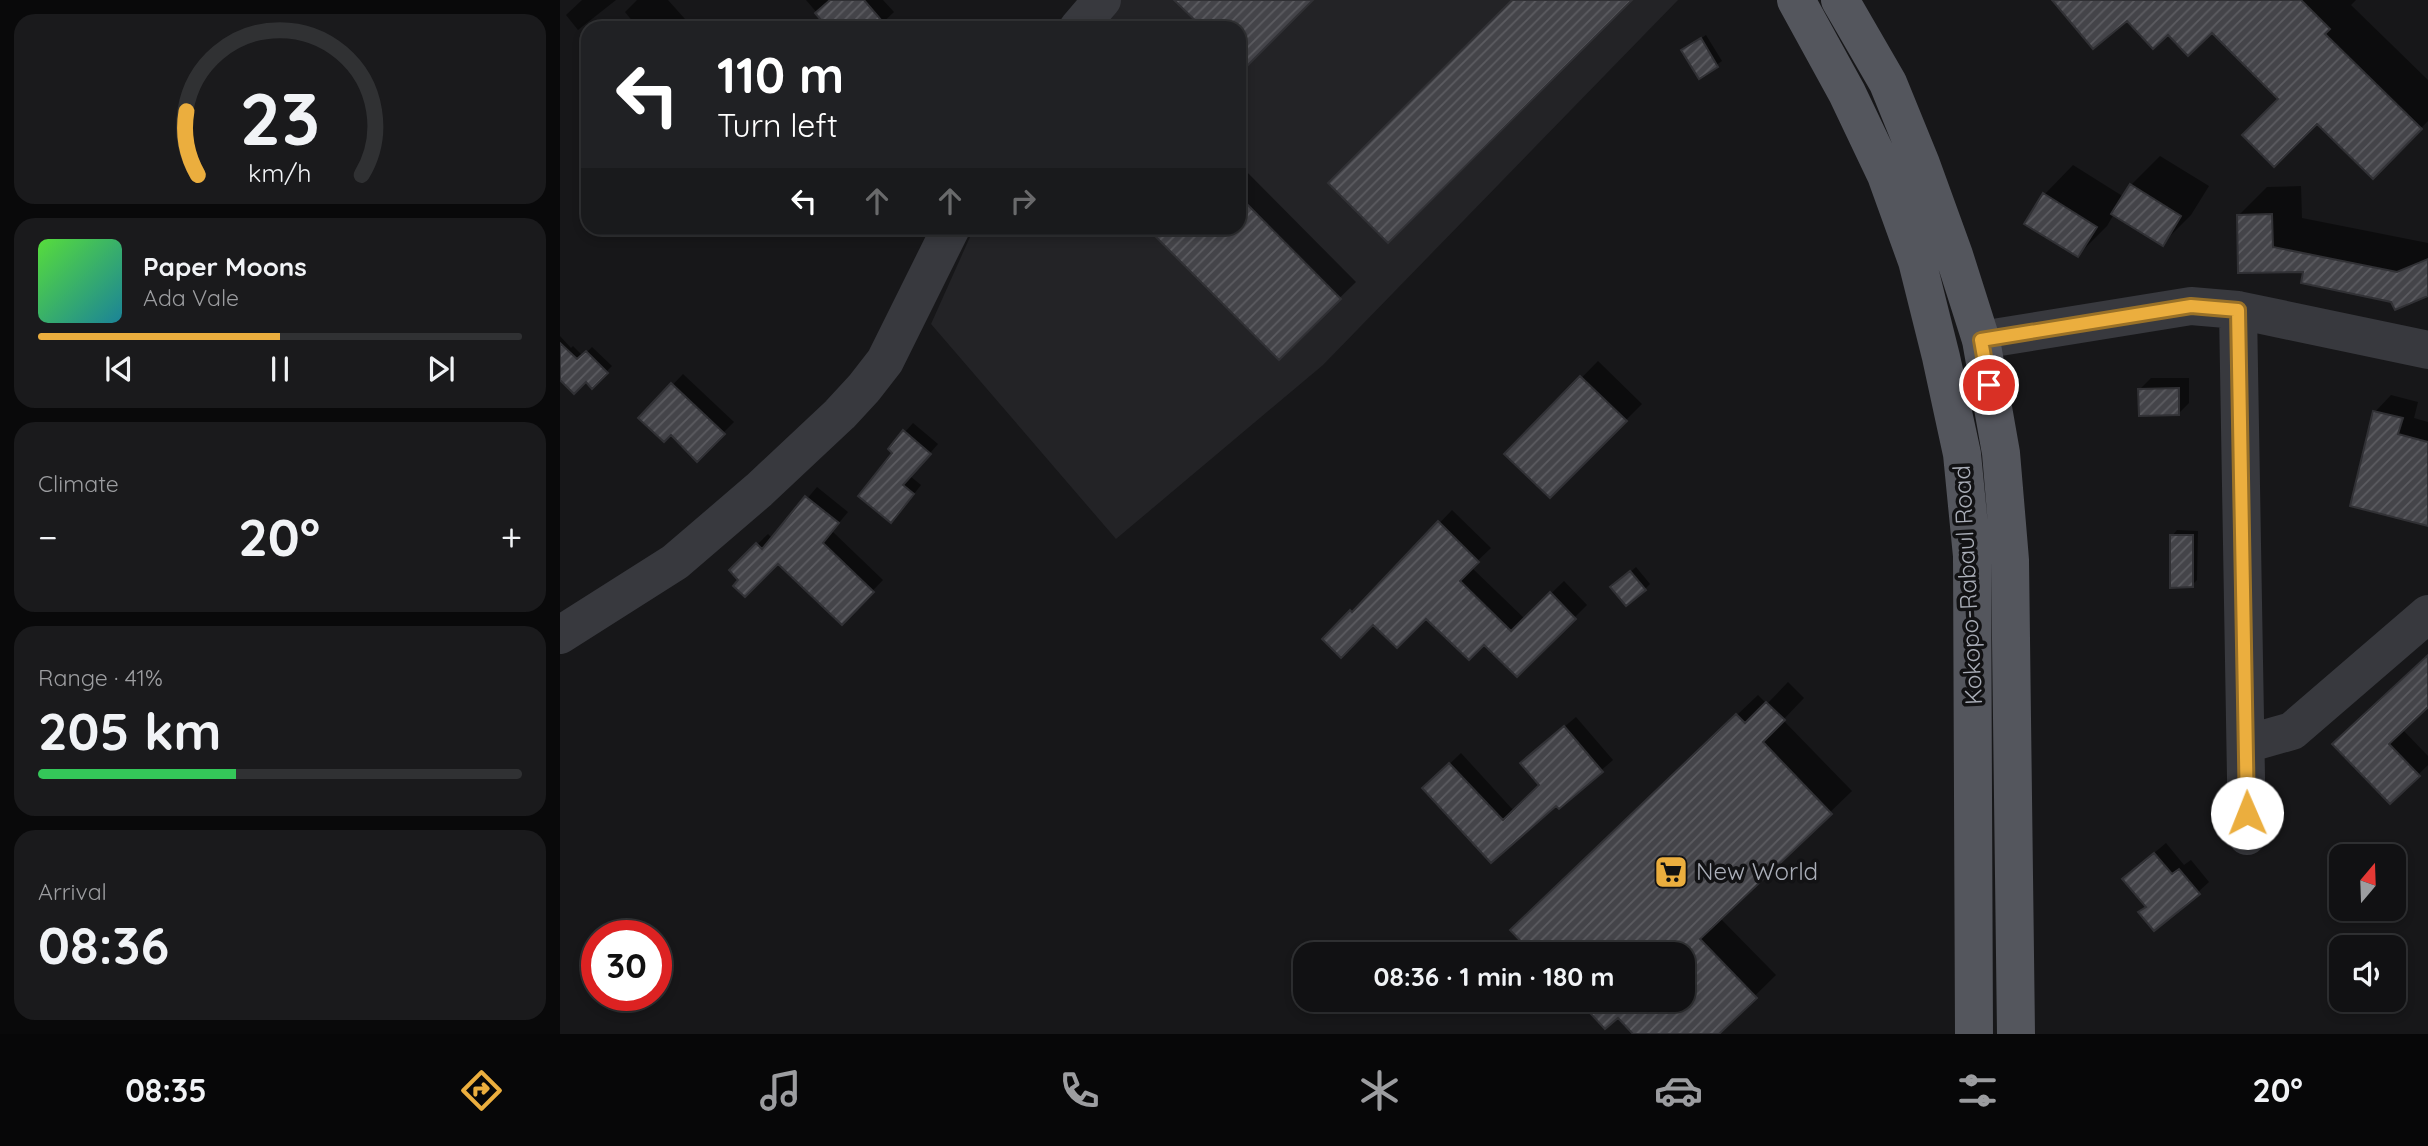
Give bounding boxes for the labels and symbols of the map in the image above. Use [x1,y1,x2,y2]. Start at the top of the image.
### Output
pin [1959,355,2019,415]
street label: Kokopo-Rabaul Road [1946,464,1988,706]
position arrow [2210,776,2284,850]
north arrow [2329,844,2406,920]
supermarket icon: New World [1652,853,1690,891]
place label: New World [1696,856,1818,886]
speed limit sign: 30 [581,920,672,1011]

